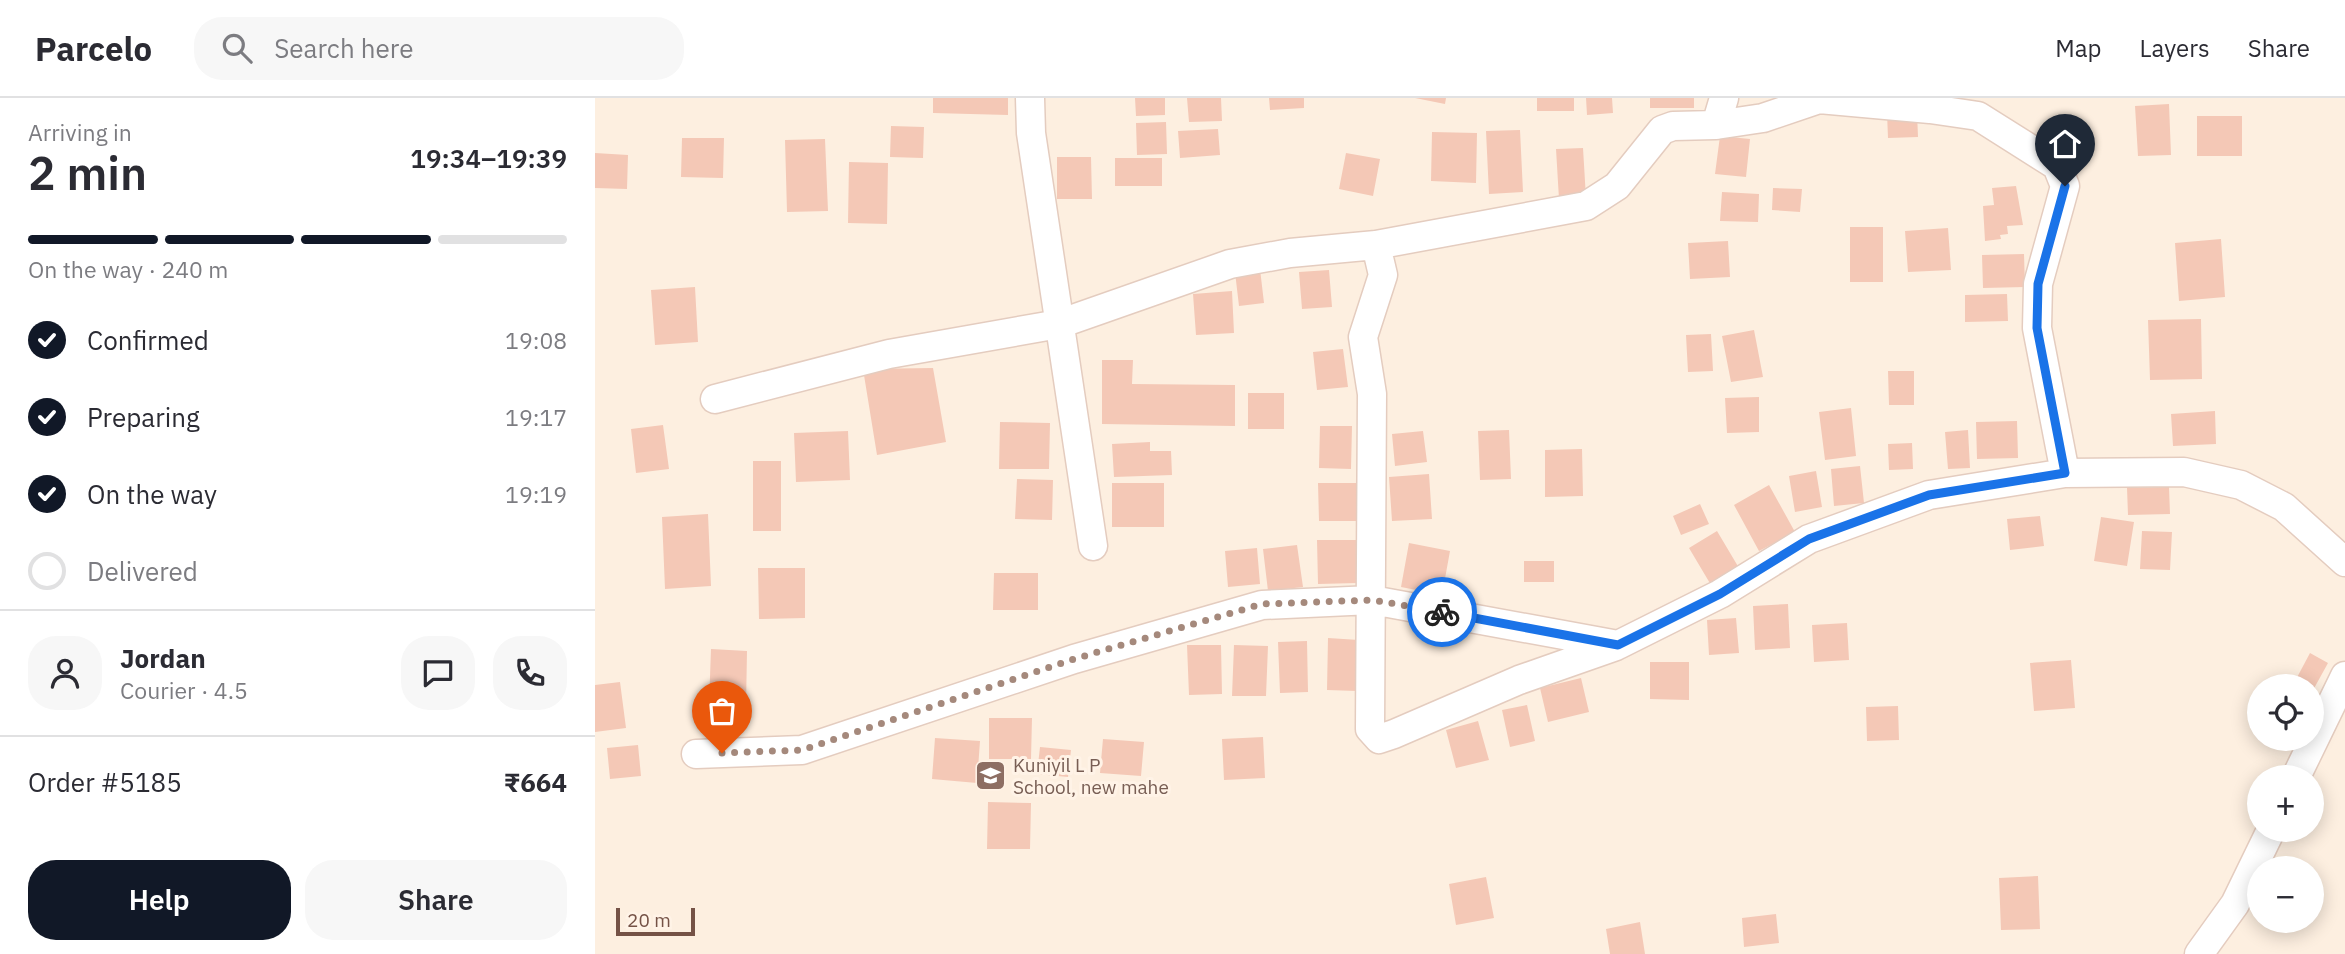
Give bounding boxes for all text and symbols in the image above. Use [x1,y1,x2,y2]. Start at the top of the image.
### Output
search box [194,17,684,80]
text: Parcelo [35,27,152,70]
icon: search [218,29,256,67]
text: Search here [274,31,414,65]
text: Map [2055,32,2102,64]
text: Layers [2140,32,2210,64]
text: Share [2248,32,2310,64]
pin [2035,114,2095,186]
text: Arriving in [28,117,132,147]
icon: home [2046,125,2084,163]
text: 19:34–19:39 [410,141,567,175]
text: 2 min [28,143,147,203]
text: On the way · 240 m [28,254,228,284]
icon: check [28,321,66,359]
text: Confirmed [87,323,209,357]
text: 19:08 [505,325,567,355]
icon: check [28,398,66,436]
text: Preparing [87,400,200,434]
text: 19:17 [505,402,567,432]
icon: check [28,475,66,513]
text: On the way [87,477,217,511]
text: 19:19 [505,479,567,509]
text: Delivered [87,554,198,588]
courier [1407,577,1477,647]
icon: bike [1423,593,1461,631]
button: person [28,636,102,710]
button: chat [401,636,475,710]
button: phone [493,636,567,710]
text: Jordan [120,641,206,675]
map controls [2247,674,2324,933]
button: locate [2247,674,2324,751]
text: Courier · 4.5 [120,675,248,705]
pin [692,681,752,753]
icon: bag [703,692,741,730]
place label: Kuniyil L P School, new mahe [1013,753,1169,799]
school or university icon: Kuniyil L P School, new mahe [973,759,1007,793]
text: Order #5185 [28,765,182,799]
text: ₹664 [504,765,567,799]
button: + [2247,765,2324,842]
button: − [2247,856,2324,933]
button: Help [28,860,291,940]
button: Share [305,860,567,940]
scale bar [616,905,695,937]
text: 20 m [627,908,671,932]

